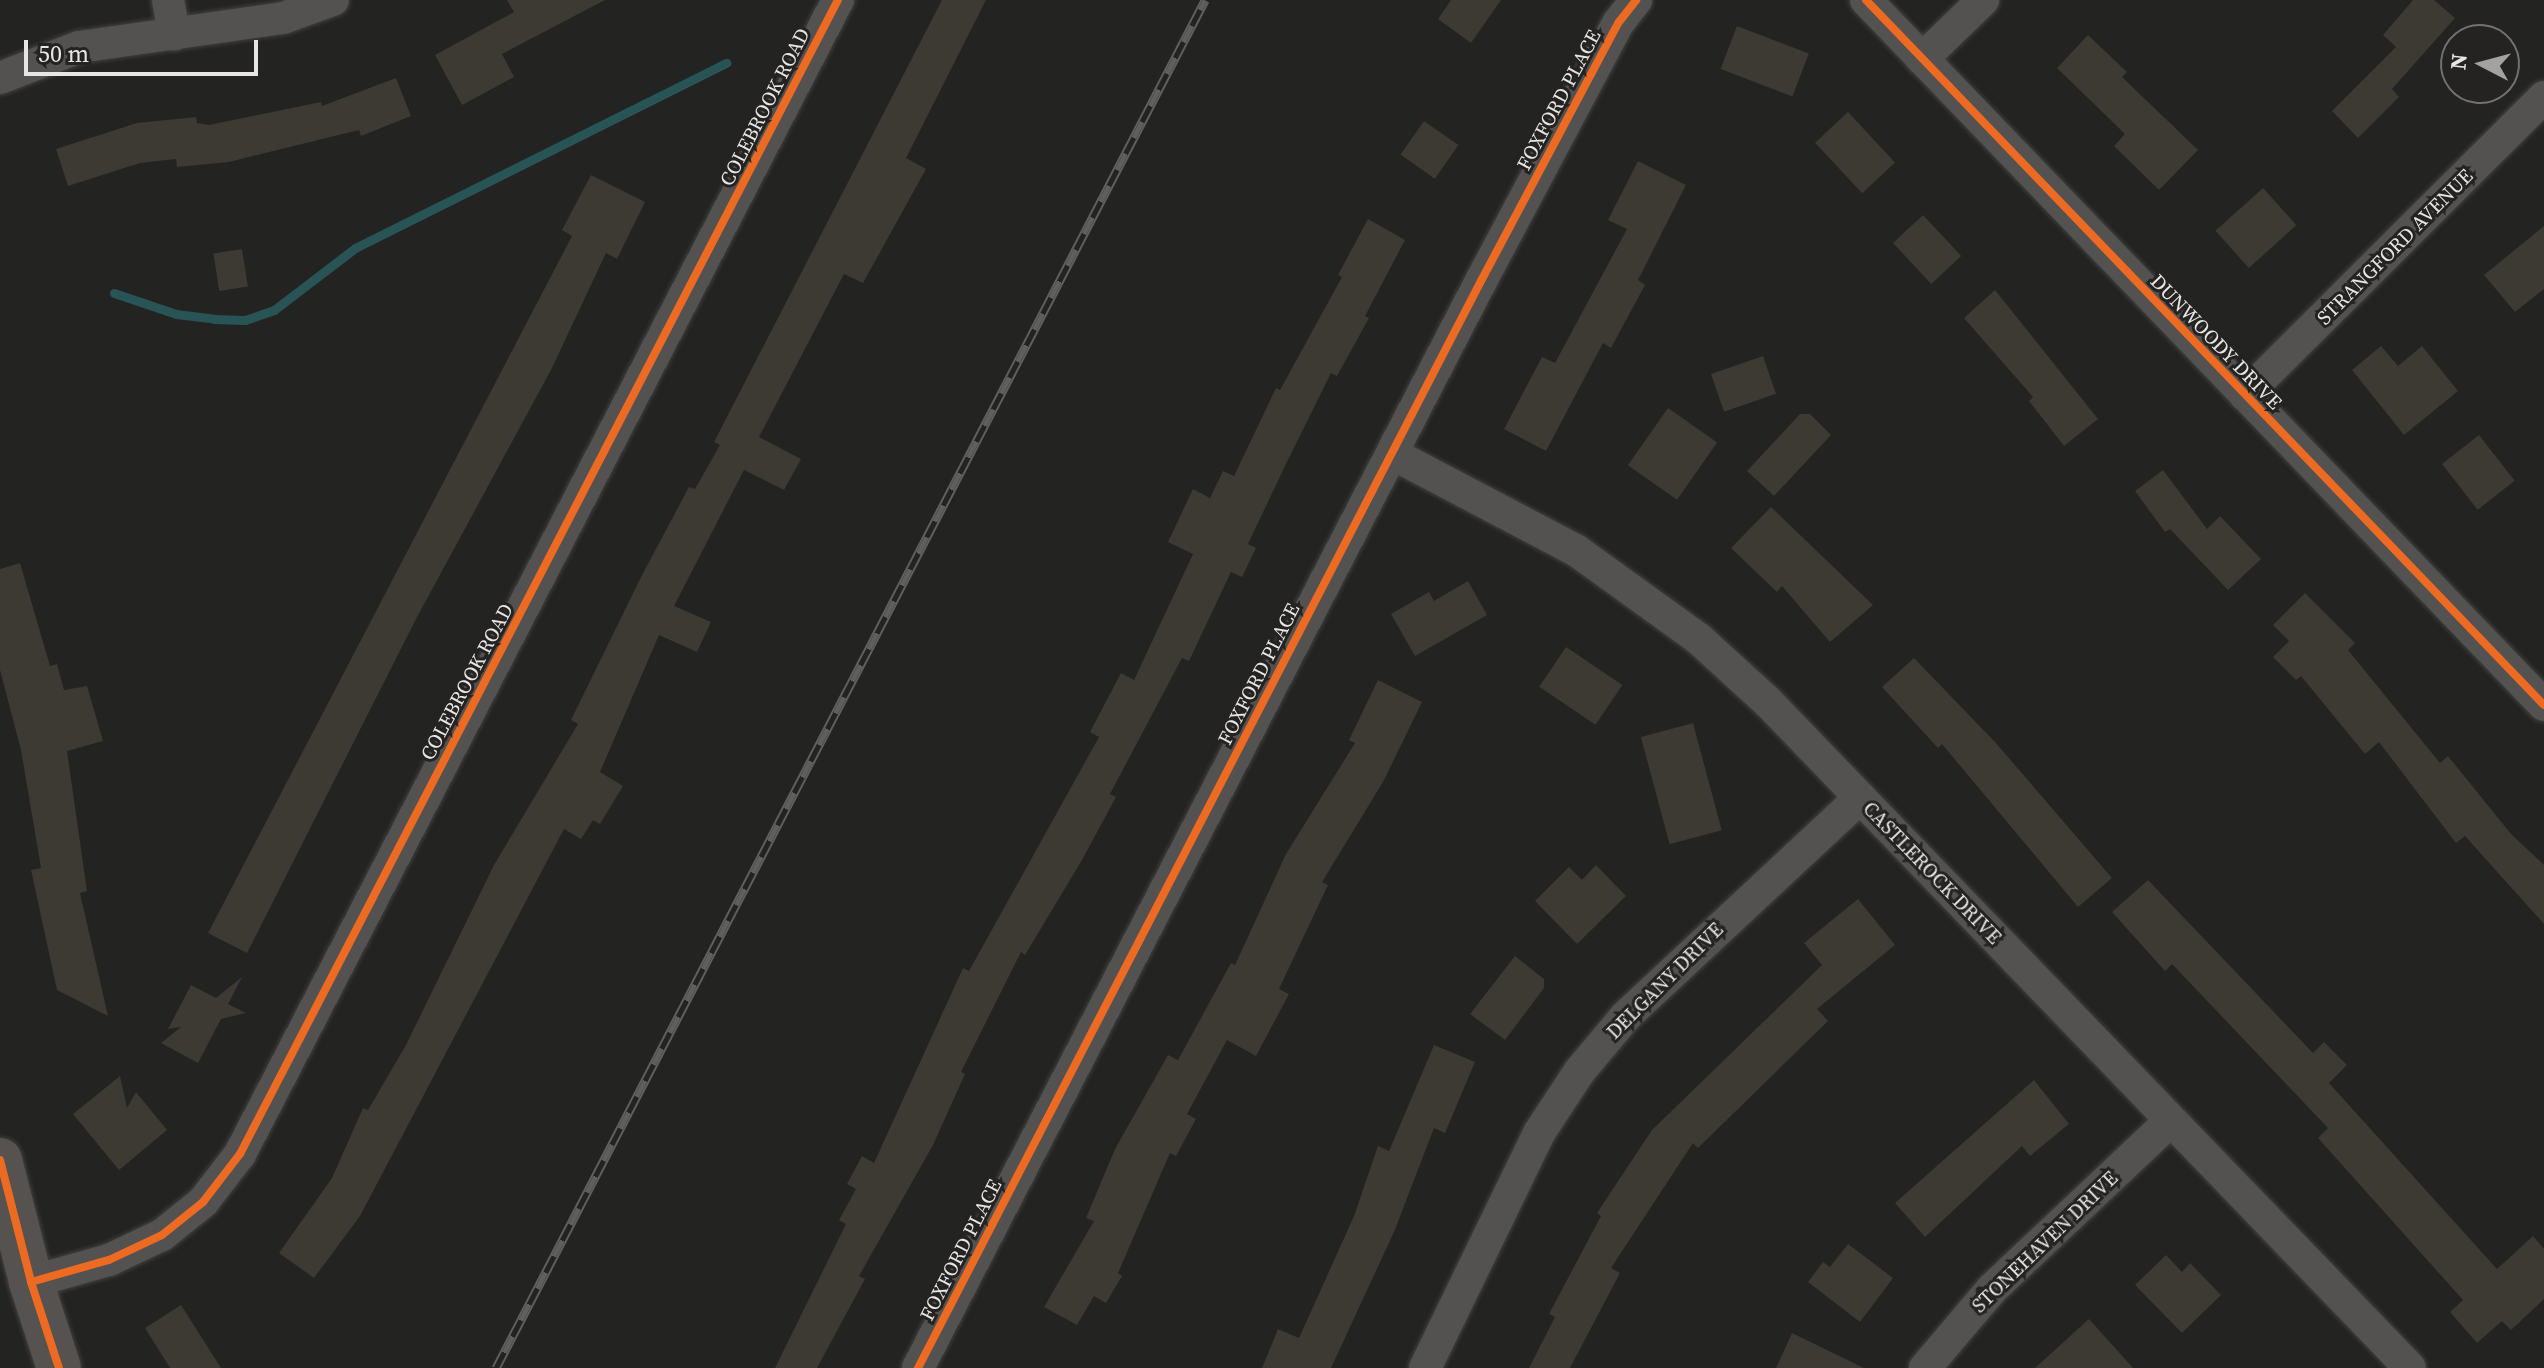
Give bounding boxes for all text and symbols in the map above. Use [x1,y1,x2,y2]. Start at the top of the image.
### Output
scale bar [28,24,262,74]
street label: COLEBROOK ROAD [715,24,815,190]
north arrow [2440,24,2520,104]
street label: FOXFORD PLACE [1512,26,1606,174]
text: 50 m [38,37,89,70]
text: N [2442,52,2474,71]
street label: STRANGFORD AVENUE [2312,164,2478,330]
street label: DUNWOODY DRIVE [2145,269,2287,415]
street label: FOXFORD PLACE [1213,599,1305,749]
street label: COLEBROOK ROAD [416,600,518,764]
street label: CASTLEROCK DRIVE [1858,797,2006,949]
street label: DELGANY DRIVE [1602,918,1728,1044]
street label: STONEHAVEN DRIVE [1967,1166,2123,1318]
street label: FOXFORD PLACE [915,1175,1007,1325]

